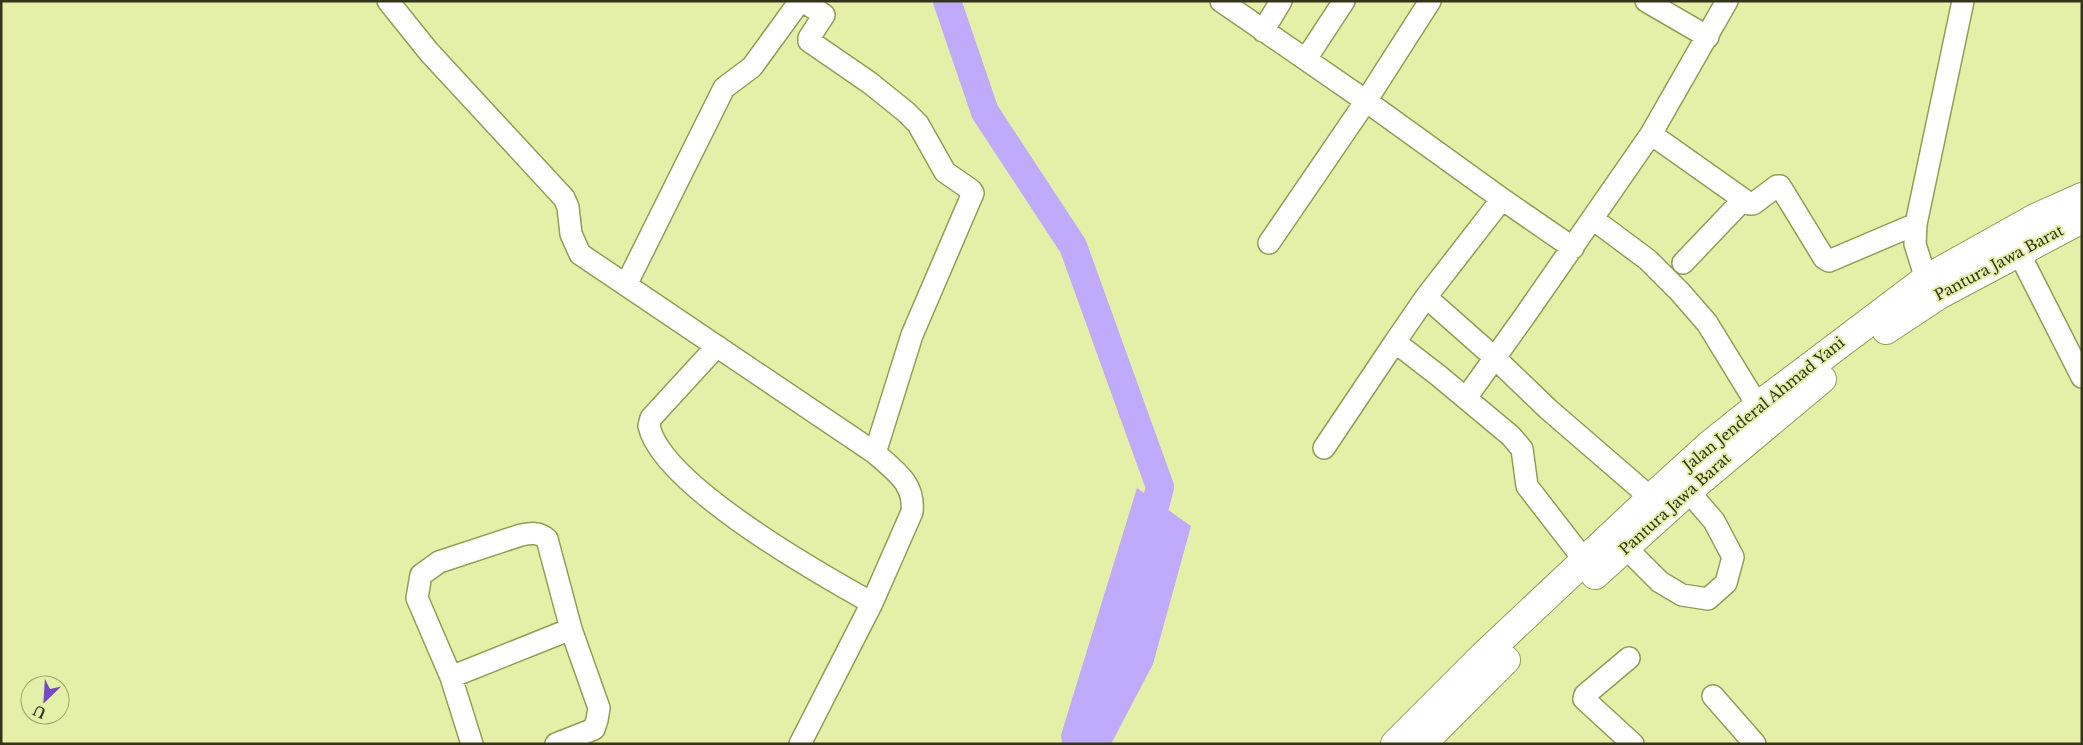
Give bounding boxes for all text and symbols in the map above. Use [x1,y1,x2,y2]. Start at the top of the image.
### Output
street label: Pantura Jawa Barat [1931,220,2067,305]
street label: Jalan Jenderal Ahmad Yani [1678,333,1848,476]
street label: Pantura Jawa Barat [1615,448,1735,559]
north arrow [20,675,70,725]
text: U [30,701,49,723]

